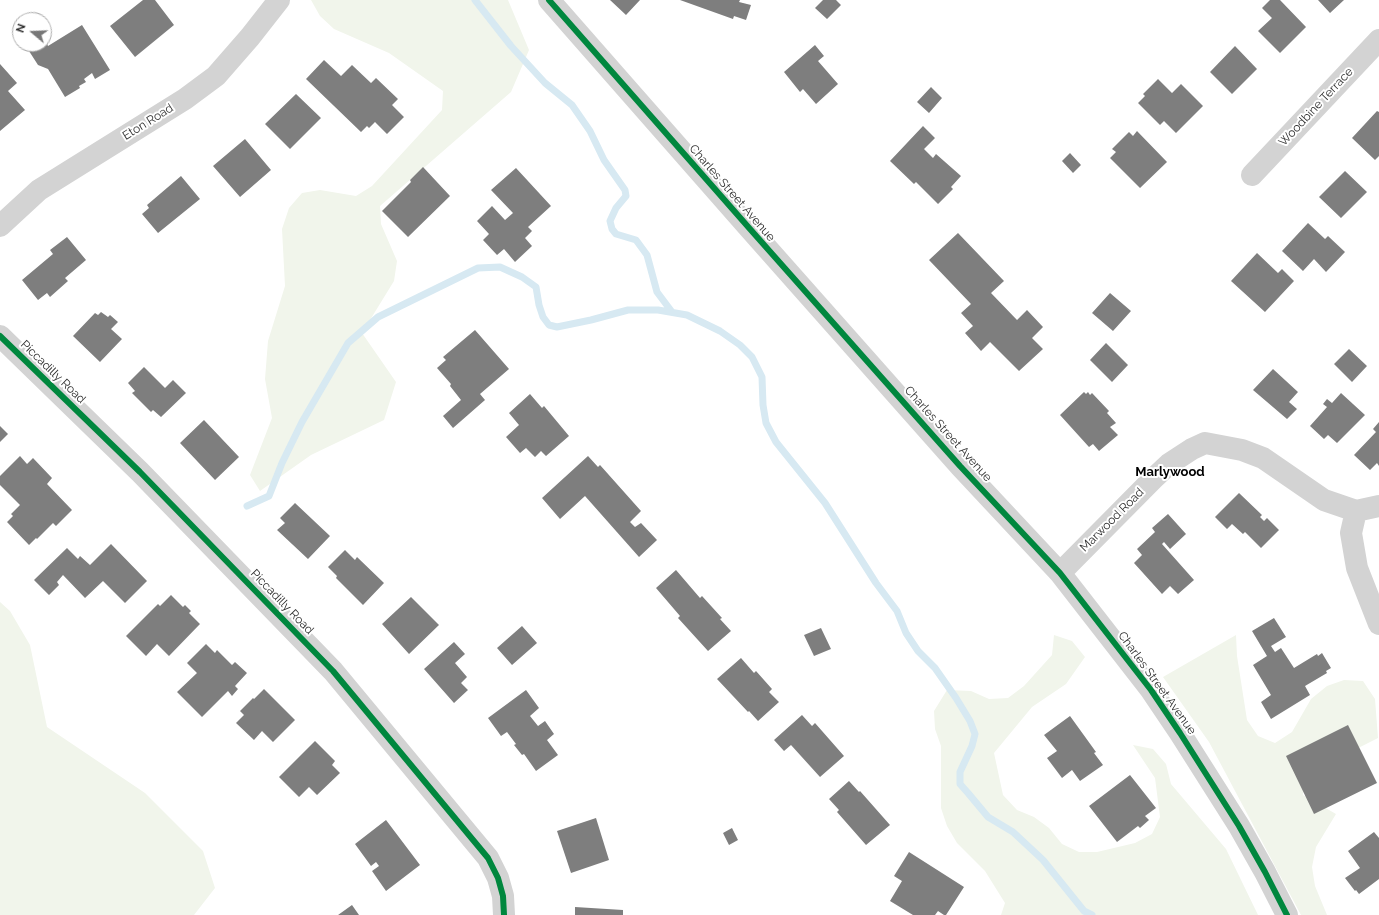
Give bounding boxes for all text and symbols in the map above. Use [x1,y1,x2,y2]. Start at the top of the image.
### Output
north arrow [12,12,52,52]
text: N [14,22,29,34]
street label: Woodbine Terrace [1276,65,1356,149]
street label: Eton Road [120,101,176,143]
street label: Charles Street Avenue [686,142,778,244]
street label: Piccadilly Road [18,337,88,407]
street label: Charles Street Avenue [901,383,995,485]
district label: Marlywood [1135,464,1205,480]
street label: Marwood Road [1077,485,1147,555]
street label: Piccadilly Road [247,567,317,637]
street label: Charles Street Avenue [1115,629,1199,737]

